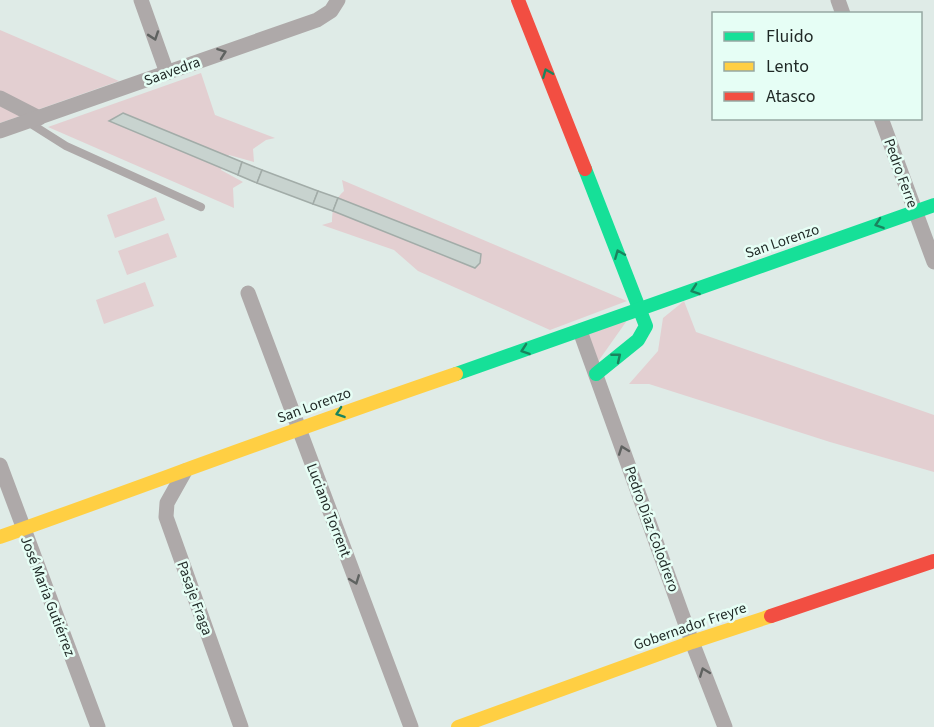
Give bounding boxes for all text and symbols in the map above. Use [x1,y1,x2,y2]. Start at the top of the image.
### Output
legend [712,12,922,120]
text: Fluido [766,24,813,49]
one-way arrow [147,31,160,41]
one-way arrow [216,48,227,61]
street label: Saavedra [141,52,203,91]
text: Lento [766,54,809,79]
one-way arrow [542,68,554,79]
text: Atasco [766,84,815,109]
street label: Pedro Ferre [878,136,923,211]
one-way arrow [874,217,885,230]
street label: San Lorenzo [742,219,822,264]
one-way arrow [614,250,626,261]
one-way arrow [690,282,701,295]
one-way arrow [520,342,531,355]
one-way arrow [610,354,621,365]
street label: San Lorenzo [274,382,354,429]
one-way arrow [335,405,346,418]
one-way arrow [618,445,630,456]
street label: Luciano Torrent [301,460,356,560]
street label: Pedro Díaz Colodrero [619,463,684,595]
street label: José María Gutiérrez [15,533,80,660]
street label: Pasaje Fraga [171,558,218,638]
one-way arrow [348,574,361,585]
street label: Gobernador Freyre [631,597,749,656]
one-way arrow [699,668,711,679]

